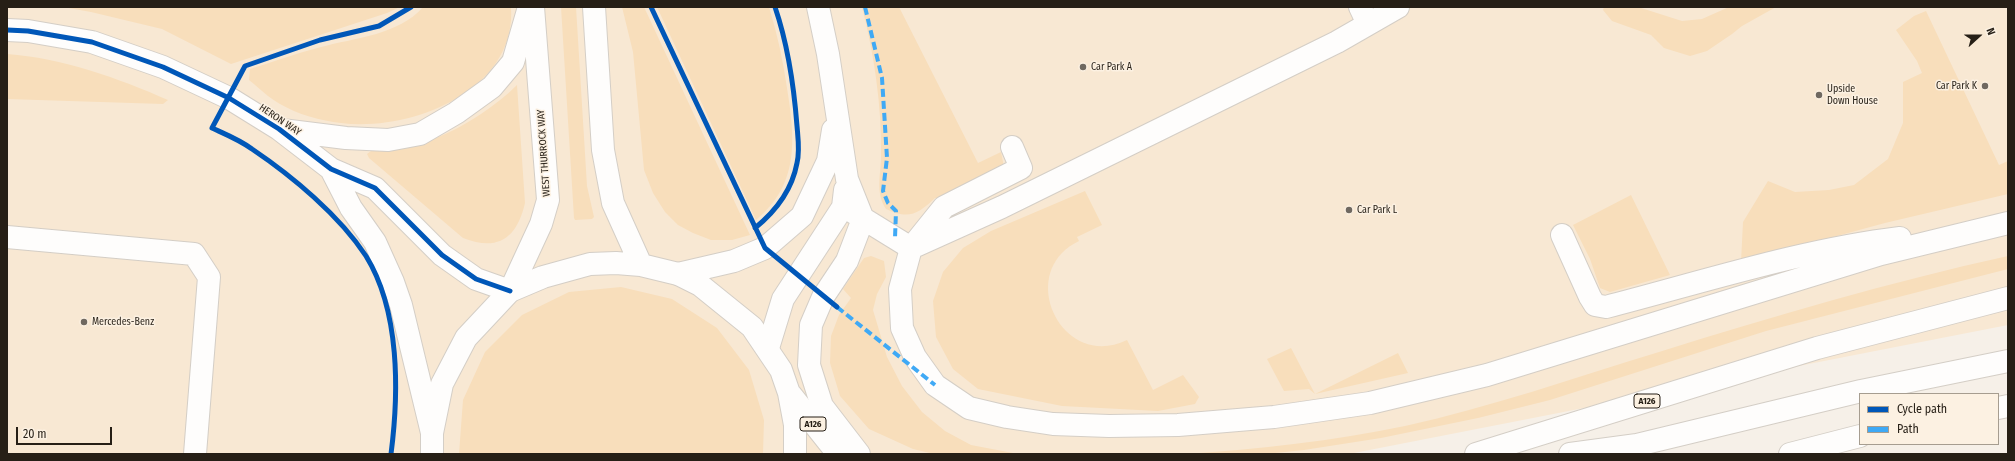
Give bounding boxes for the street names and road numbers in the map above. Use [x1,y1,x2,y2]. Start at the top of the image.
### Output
street label: HERON WAY [257,102,303,138]
street label: WEST THURROCK WAY [535,109,553,197]
road number: A126 [1634,394,1660,408]
road number: A126 [800,417,826,431]

